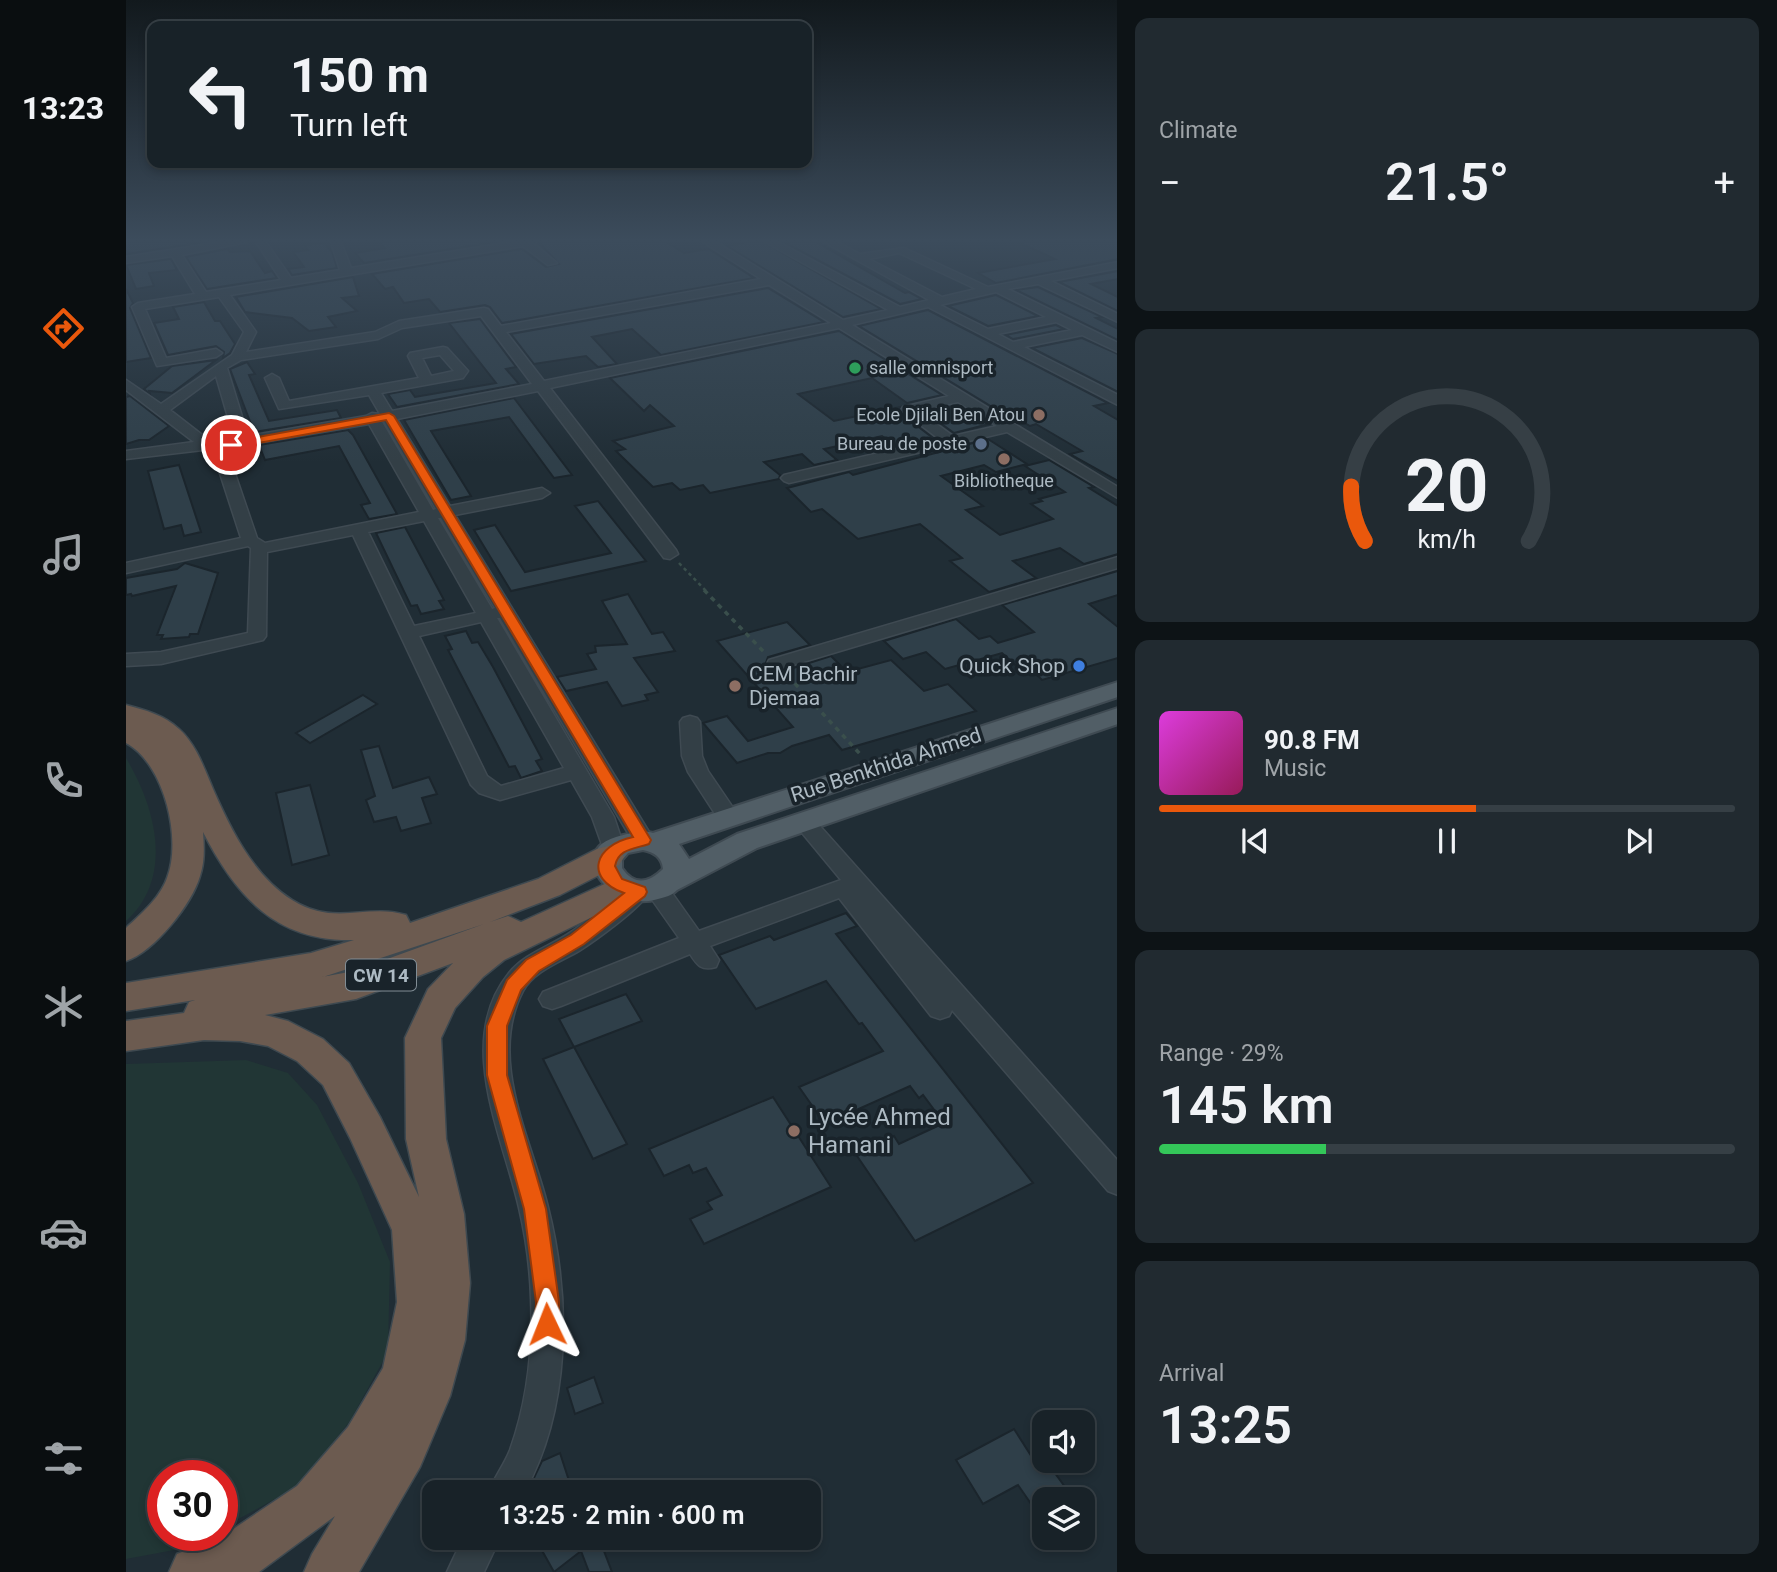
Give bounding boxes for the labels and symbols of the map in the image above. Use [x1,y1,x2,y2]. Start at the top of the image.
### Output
place label: salle omnisport [869,357,993,378]
marker: salle omnisport [847,360,863,376]
place label: Ecole Djilali Ben Atou [856,404,1025,425]
marker: Ecole Djilali Ben Atou [1031,407,1047,423]
pin [201,415,261,475]
place label: Bureau de poste [837,433,967,454]
marker: Bureau de poste [973,436,989,452]
marker: Bibliotheque [996,451,1012,467]
place label: Bibliotheque [954,470,1054,491]
place label: Quick Shop [959,654,1065,678]
marker: Quick Shop [1071,658,1087,674]
place label: CEM Bachir Djemaa [749,662,857,710]
marker: CEM Bachir Djemaa [727,678,743,694]
street label: Rue Benkhida Ahmed [788,723,984,807]
road number: CW 14 [346,959,416,990]
place label: Lycée Ahmed Hamani [808,1103,951,1159]
marker: Lycée Ahmed Hamani [786,1123,802,1139]
position arrow [510,1287,584,1361]
speed limit sign: 30 [147,1460,238,1551]

